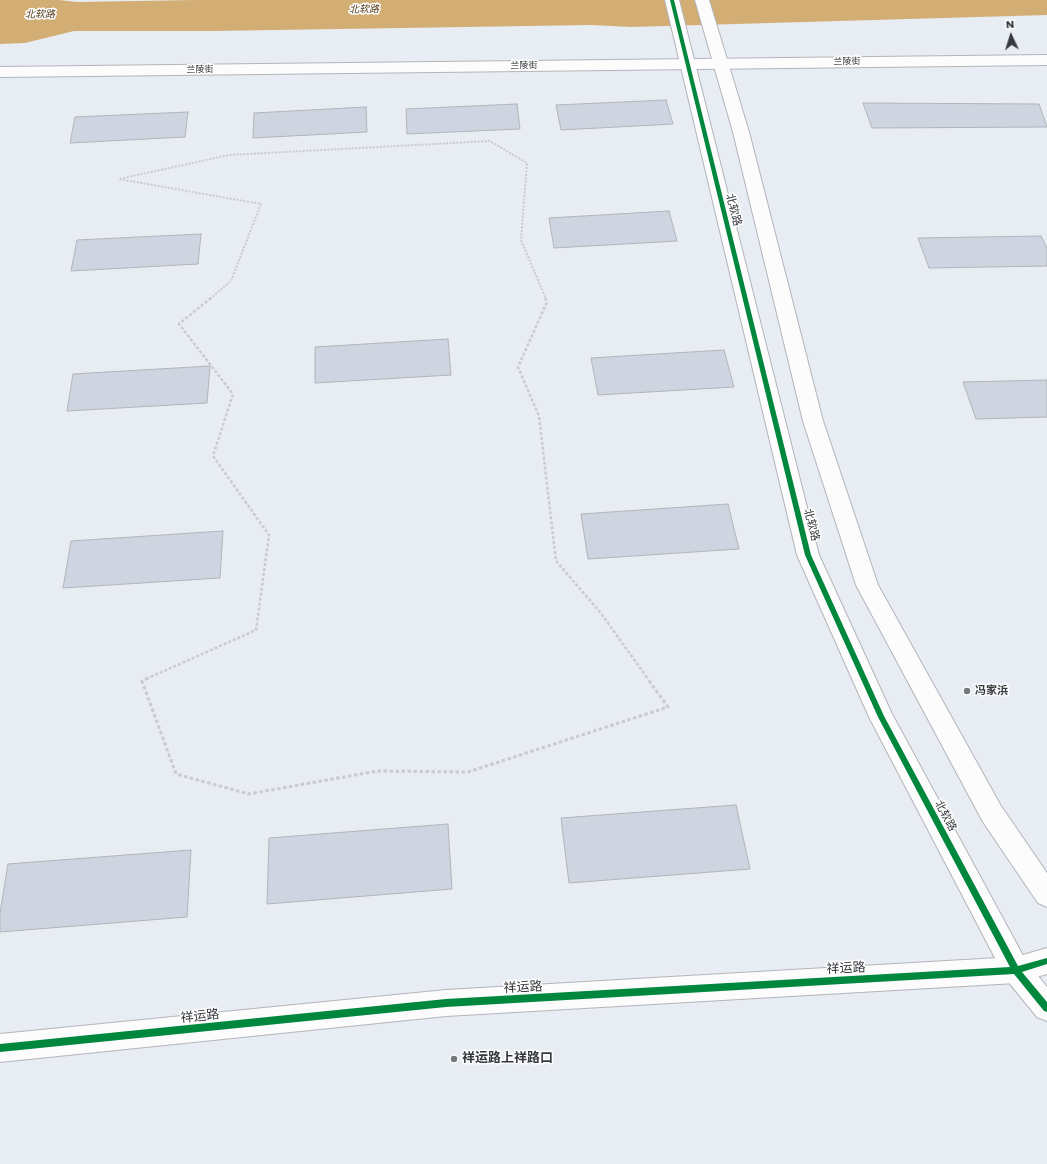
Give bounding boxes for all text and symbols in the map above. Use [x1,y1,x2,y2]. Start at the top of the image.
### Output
water label: 北软路 [349,4,379,16]
water label: 北软路 [25,9,55,21]
north arrow [991,16,1031,56]
text: N [1005,16,1015,32]
street label: 兰陵街 [833,56,861,68]
street label: 兰陵街 [510,60,538,72]
street label: 兰陵街 [186,64,214,76]
street label: 北软路 [723,192,743,228]
street label: 北软路 [801,507,821,543]
place label: 冯家浜 [975,684,1008,698]
marker: 冯家浜 [962,686,972,696]
street label: 北软路 [931,798,959,834]
street label: 祥运路 [826,960,866,978]
street label: 祥运路 [503,979,543,997]
street label: 祥运路 [180,1007,220,1027]
place label: 祥运路上祥路口 [462,1051,553,1067]
marker: 祥运路上祥路口 [449,1054,459,1064]

